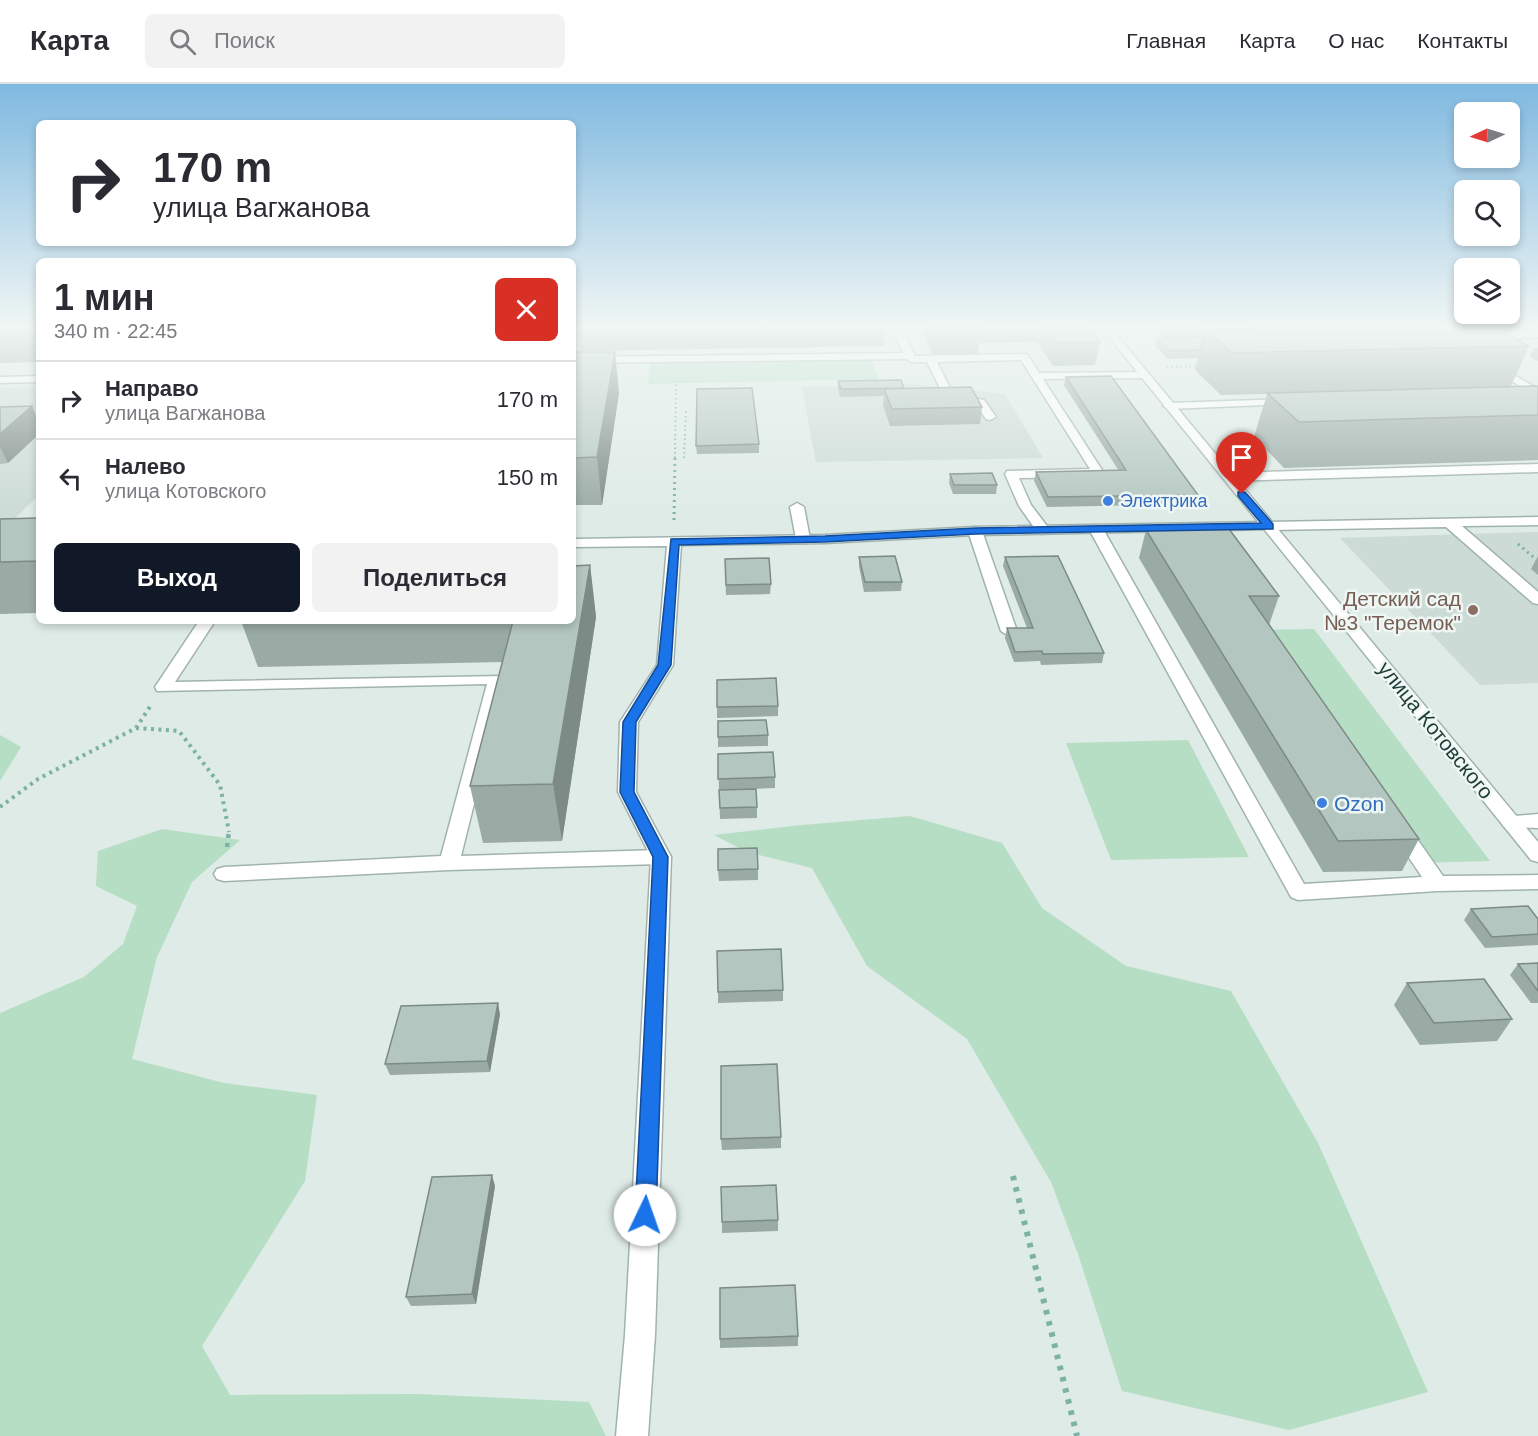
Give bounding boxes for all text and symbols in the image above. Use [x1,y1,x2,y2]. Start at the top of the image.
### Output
search box [145,14,565,68]
text: Карта [30,25,109,56]
icon: search [166,25,199,58]
text: Поиск [214,28,275,53]
text: Главная [1126,29,1206,52]
text: Карта [1239,29,1295,52]
text: О нас [1328,29,1384,52]
text: Контакты [1417,29,1508,52]
north arrow [1454,102,1520,168]
map controls [1454,102,1520,324]
icon: right [54,144,132,222]
text: 170 m [153,144,272,191]
button: search [1454,180,1520,246]
text: улица Вагжанова [153,193,370,223]
button: layers [1454,258,1520,324]
text: 1 мин [54,277,155,318]
button: close [495,278,558,341]
text: 340 m · 22:45 [54,320,177,342]
text: Направо [105,376,199,401]
icon: right [54,384,87,417]
text: 170 m [497,387,558,412]
text: улица Вагжанова [105,402,266,424]
pin [1216,432,1267,494]
icon: arrive [1225,441,1258,474]
text: Налево [105,454,186,479]
icon: left [54,462,87,495]
text: 150 m [497,465,558,490]
text: улица Котовского [105,480,266,502]
place label: Электрика [1120,491,1209,511]
marker: Электрика [1101,494,1115,508]
button: Выход [54,543,300,612]
button: Поделиться [312,543,558,612]
place label: Детский сад №3 "Теремок" [1324,587,1461,634]
marker: Детский сад №3 "Теремок" [1466,603,1480,617]
street label: улица Котовского [1374,657,1498,803]
place label: Ozon [1334,792,1384,815]
marker: Ozon [1315,796,1329,810]
position arrow [613,1183,677,1247]

